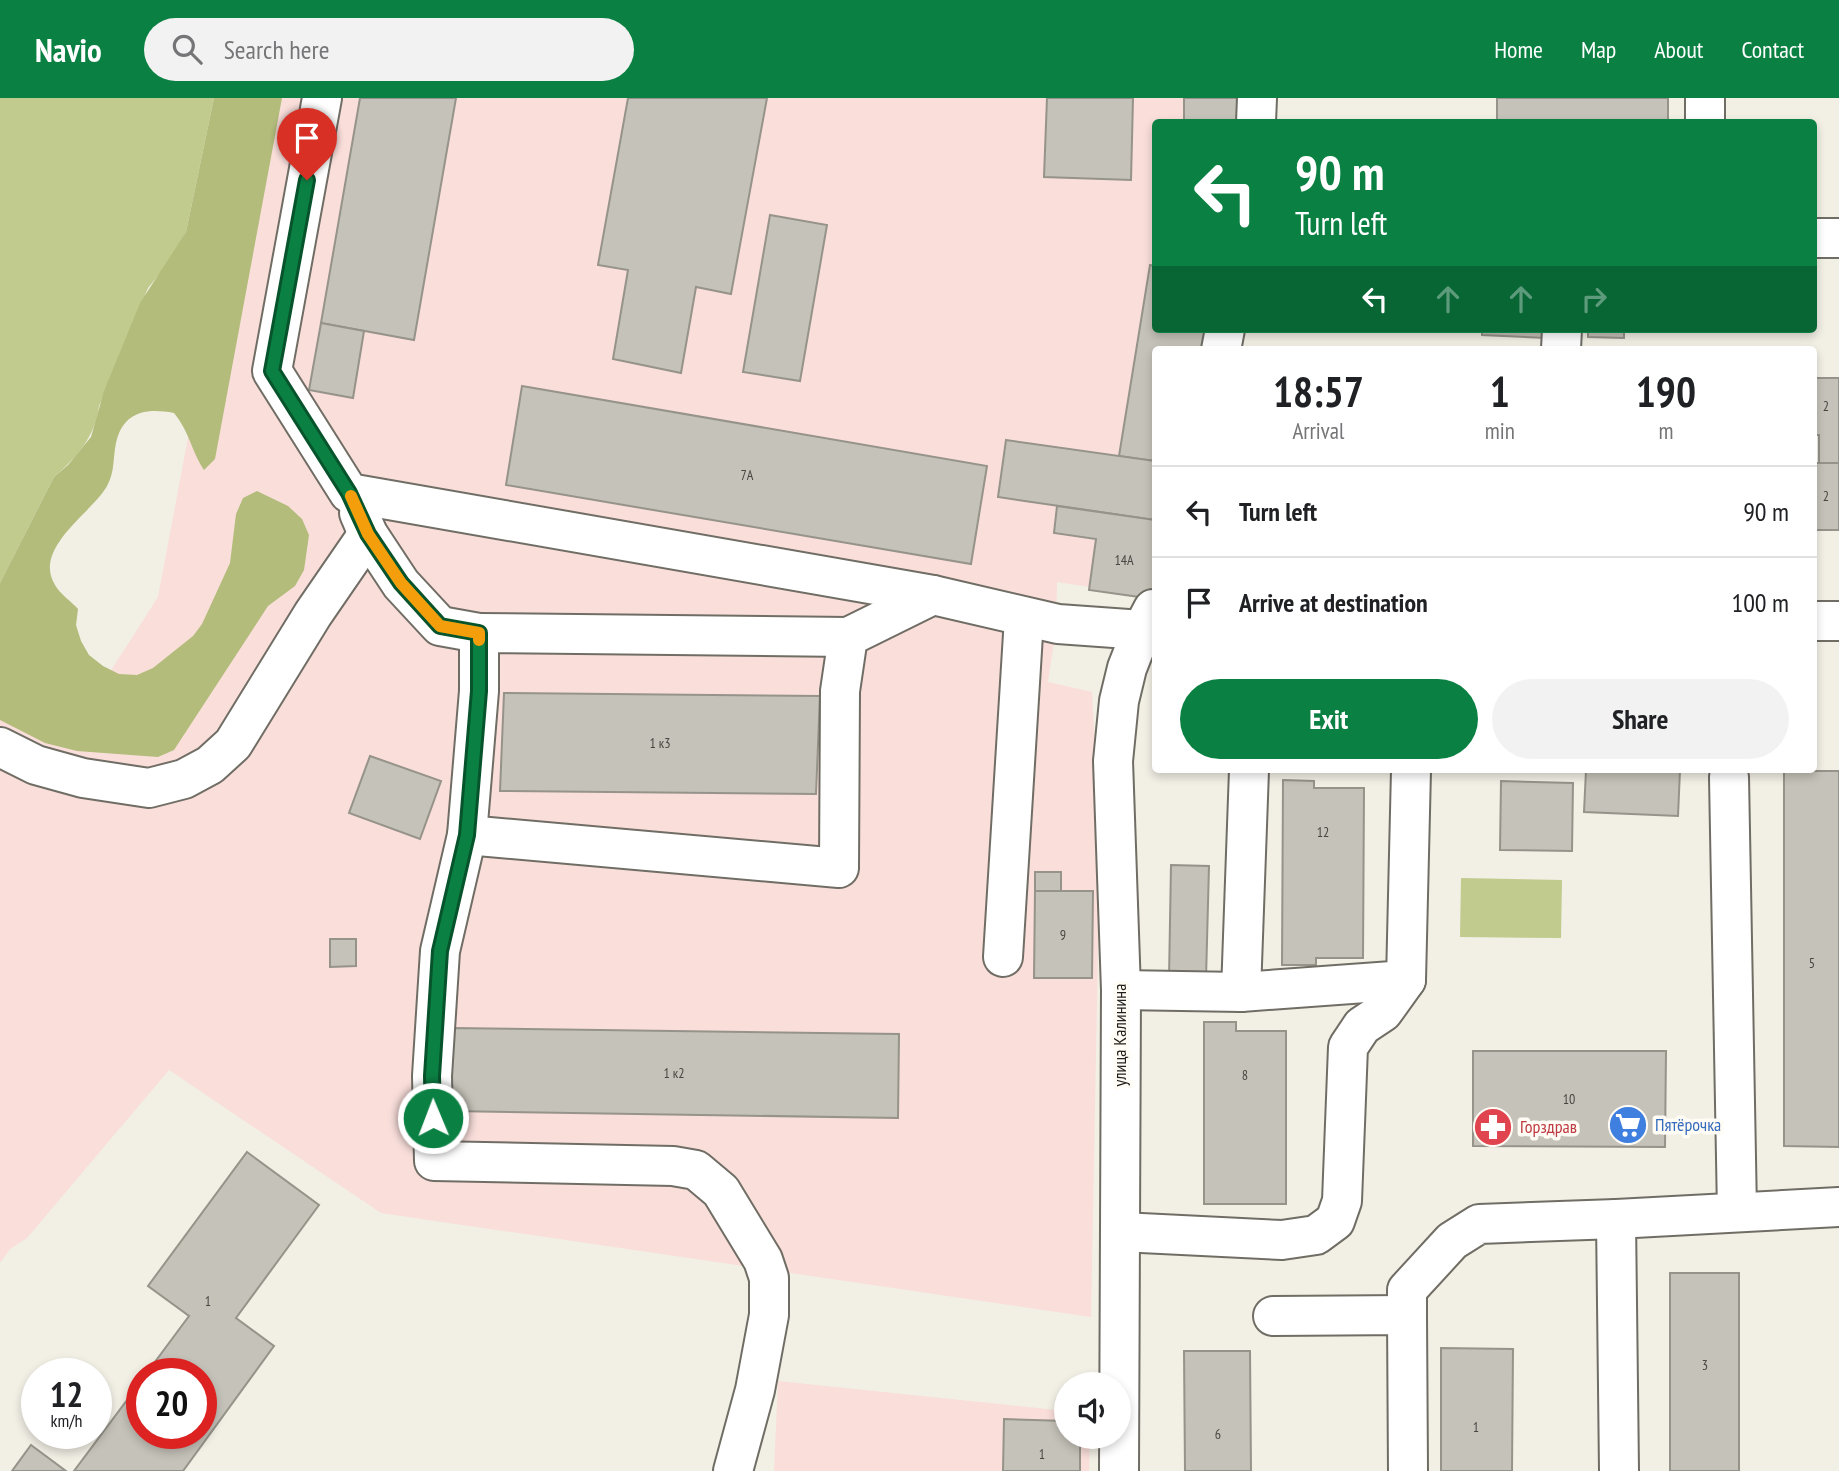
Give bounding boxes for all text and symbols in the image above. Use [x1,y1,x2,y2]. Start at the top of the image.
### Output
search box [144,18,634,81]
text: Navio [35,28,102,71]
icon: search [168,30,206,68]
text: Search here [224,33,329,66]
text: Home [1494,34,1543,65]
text: Map [1581,34,1616,65]
text: About [1654,34,1703,65]
text: Contact [1741,34,1804,65]
pin [277,108,337,180]
icon: arrive [288,119,326,157]
text: 90 m [1295,140,1384,204]
icon: left [1180,147,1271,238]
text: Turn left [1295,202,1387,244]
icon: left [1356,280,1394,318]
icon: ahead [1429,280,1467,318]
icon: ahead [1502,280,1540,318]
icon: right [1575,280,1613,318]
text: 18:57 [1273,364,1364,419]
text: 1 [1490,364,1510,419]
text: 190 [1636,364,1696,419]
house number: 2 [1823,397,1829,415]
text: Arrival [1292,416,1344,445]
text: min [1485,416,1515,445]
text: m [1658,416,1673,445]
house number: 7А [741,466,754,484]
house number: 2 [1823,487,1829,505]
icon: left [1180,493,1218,531]
text: Turn left [1239,495,1317,528]
text: 90 m [1743,495,1789,528]
house number: 14А [1114,551,1134,569]
icon: arrive [1180,584,1218,622]
text: Arrive at destination [1239,586,1428,619]
text: 100 m [1731,586,1789,619]
button: Exit [1180,679,1478,759]
button: Share [1492,679,1789,759]
house number: 1 к3 [650,734,671,752]
house number: 12 [1317,823,1329,841]
house number: 9 [1060,926,1066,944]
house number: 5 [1809,954,1815,972]
street label: улица Калинина [1108,984,1131,1086]
house number: 1 к2 [664,1064,685,1082]
house number: 8 [1242,1066,1248,1084]
position arrow [396,1081,470,1155]
house number: 10 [1563,1090,1575,1108]
supermarket icon: Пятёрочка [1607,1104,1649,1146]
pharmacy icon: Горздрав [1472,1106,1514,1148]
place label: Пятёрочка [1655,1113,1721,1136]
place label: Горздрав [1520,1115,1577,1138]
house number: 1 [205,1292,211,1310]
house number: 3 [1702,1356,1708,1374]
speed limit sign: 20 [126,1358,217,1449]
text: 12 [50,1371,83,1417]
map controls [1054,1372,1131,1449]
button: sound [1054,1372,1131,1449]
text: km/h [51,1409,82,1432]
house number: 1 [1473,1418,1479,1436]
house number: 6 [1215,1425,1221,1443]
house number: 1 [1039,1445,1045,1463]

